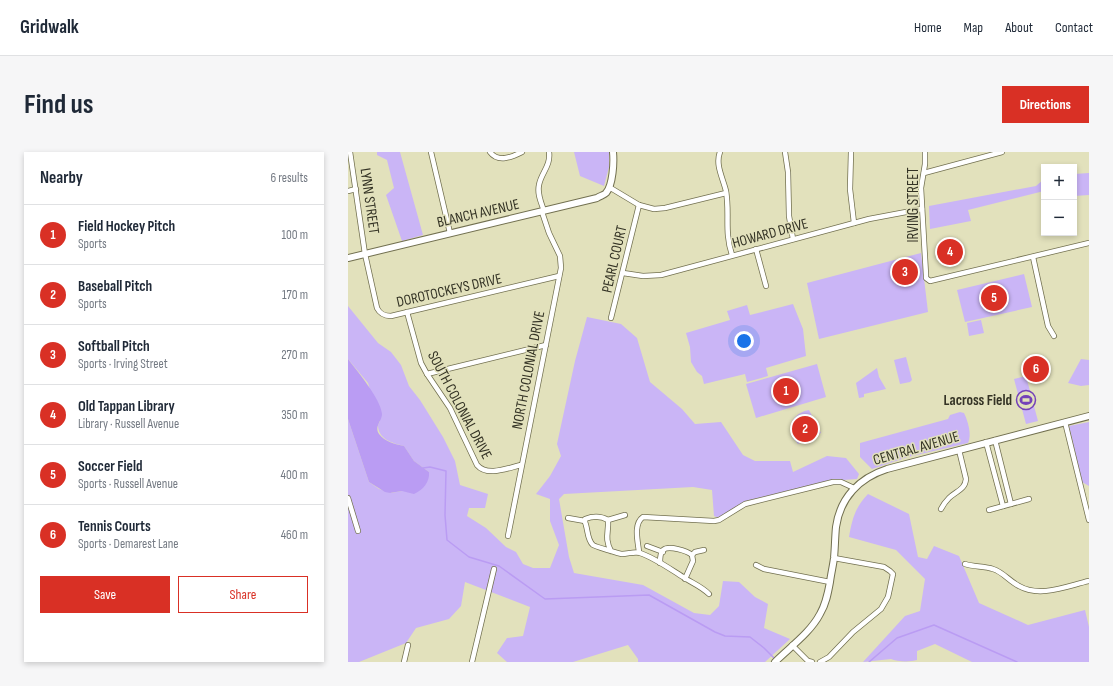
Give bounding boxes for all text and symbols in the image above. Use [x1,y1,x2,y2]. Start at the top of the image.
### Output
text: Gridwalk [20,16,79,39]
text: Home [914,19,942,36]
text: Map [964,19,983,36]
text: About [1005,19,1033,36]
text: Contact [1055,19,1093,36]
button: Directions [1002,86,1089,123]
text: Find us [24,88,93,121]
map controls [1041,164,1077,236]
button: + [1041,164,1077,200]
street label: LYNN STREET [355,167,384,235]
text: Nearby [40,168,83,188]
street label: IRVING STREET [904,168,923,243]
text: 6 results [270,170,308,186]
street label: BLANCH AVENUE [435,195,521,232]
button: − [1041,200,1077,236]
street label: HOWARD DRIVE [730,214,810,253]
text: Field Hockey Pitch [78,217,175,236]
street label: PEARL COURT [598,224,631,295]
text: 1 [50,227,56,243]
text: 100 m [281,227,308,243]
text: Sports [78,236,107,252]
pin: 4 [937,237,963,267]
pin: 3 [892,257,918,287]
street label: DOROTOCKEYS DRIVE [395,269,504,312]
text: Baseball Pitch [78,277,152,296]
pin: 5 [981,283,1007,313]
text: 2 [50,287,56,303]
text: 170 m [282,287,308,303]
text: Sports [78,296,107,312]
street label: NORTH COLONIAL DRIVE [508,309,549,431]
your location [734,331,754,351]
text: Softball Pitch [78,337,150,356]
text: 3 [50,347,56,363]
text: 270 m [281,347,308,363]
street label: SOUTH COLONIAL DRIVE [423,348,496,463]
pin: 6 [1023,354,1049,384]
text: Sports · Irving Street [78,356,168,372]
pin: 1 [773,376,799,406]
sports icon: Lacross Field [1015,389,1037,411]
place label: Lacross Field [944,391,1012,410]
text: Old Tappan Library [78,397,175,416]
text: 4 [50,407,56,423]
text: 350 m [281,407,308,423]
pin: 2 [792,414,818,444]
text: Library · Russell Avenue [78,416,179,432]
street label: CENTRAL AVENUE [871,427,961,470]
text: Soccer Field [78,457,143,476]
text: 5 [50,467,56,483]
text: 400 m [281,467,308,483]
text: Sports · Russell Avenue [78,476,178,492]
text: Tennis Courts [78,517,151,536]
text: 6 [50,527,56,543]
text: 460 m [281,527,308,543]
text: Sports · Demarest Lane [78,536,179,552]
button: Save [40,576,170,613]
button: Share [178,576,308,613]

